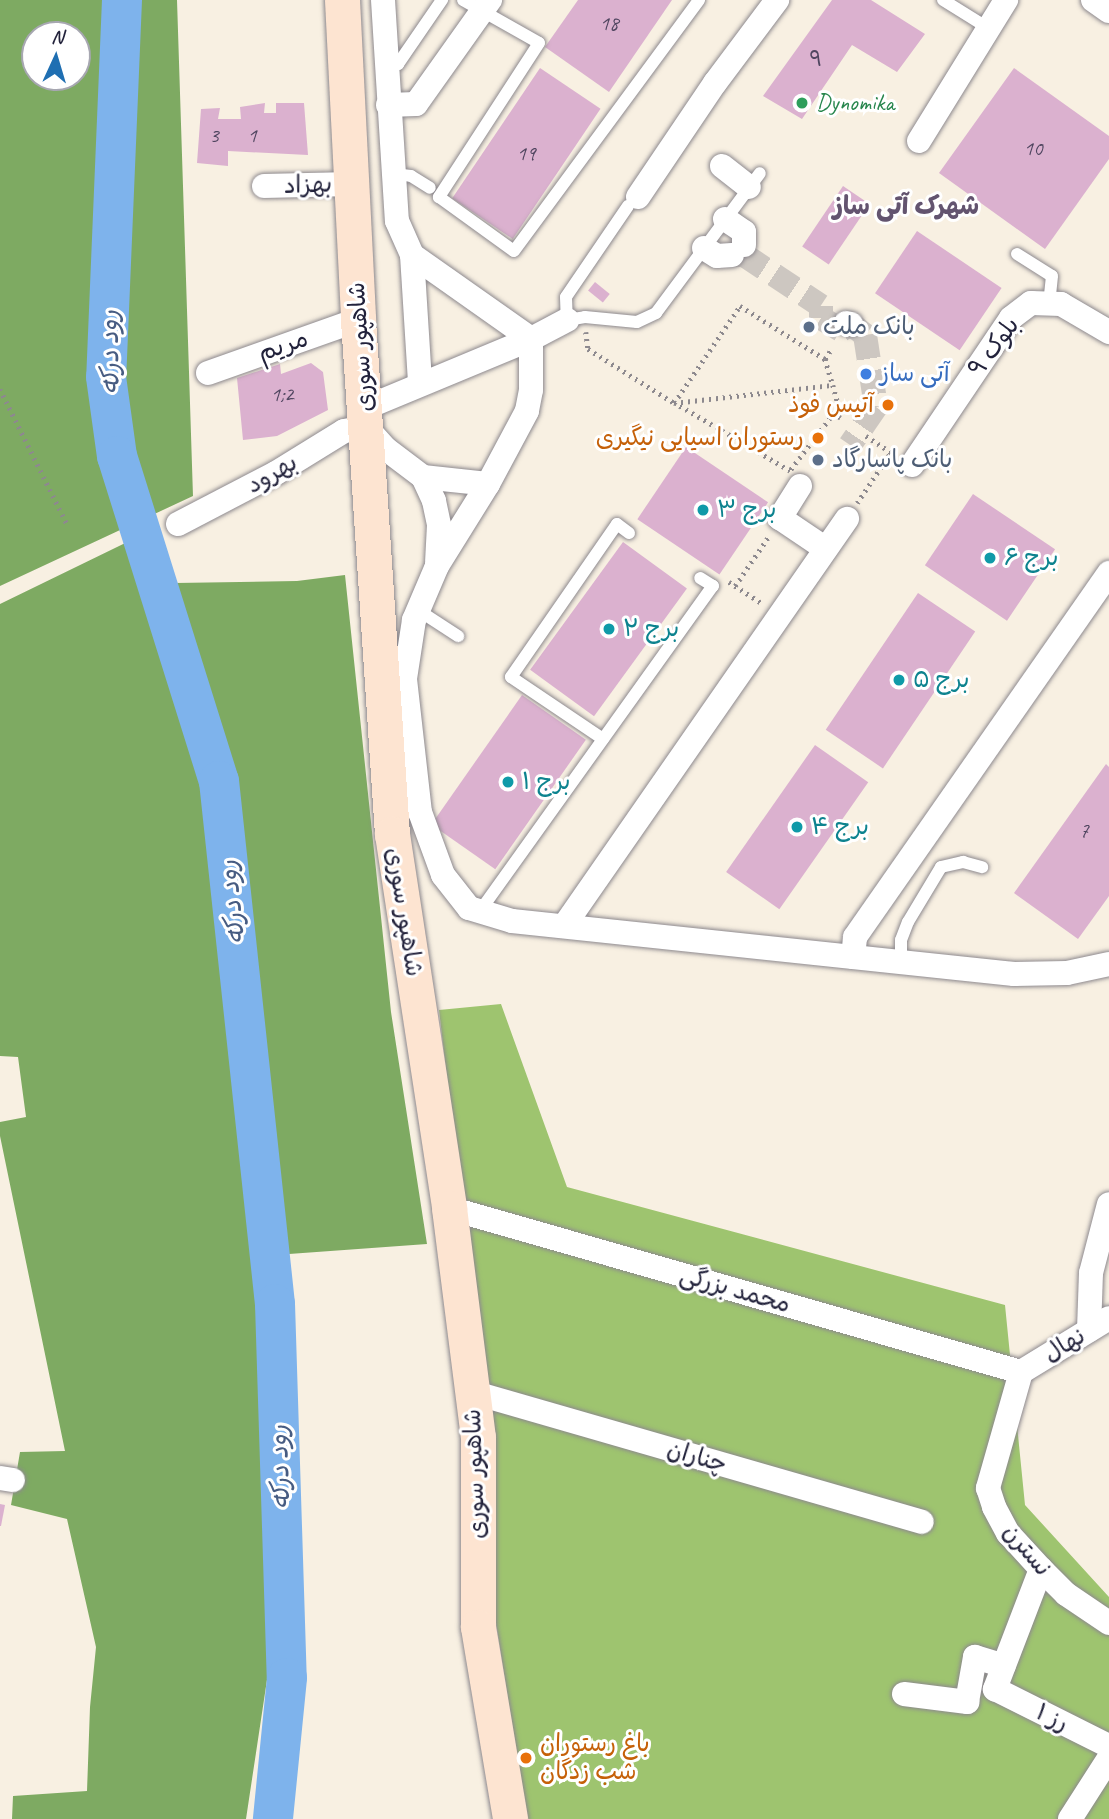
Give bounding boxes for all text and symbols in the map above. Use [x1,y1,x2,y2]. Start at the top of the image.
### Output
house number: 18 [600,10,618,36]
north arrow [21,21,91,91]
text: N [51,25,64,49]
house number: ۹ [809,46,823,72]
place label: Dynomika [816,89,894,117]
marker: Dynomika [794,95,810,111]
house number: 3 [209,122,219,148]
house number: 1 [247,122,257,148]
house number: 10 [1024,135,1042,161]
house number: 19 [517,140,535,166]
street label: بهزاد [283,170,333,200]
district label: شهرک آتی ساز [833,190,979,222]
street label: شاهپور سوری [342,281,380,413]
water label: رود درکه [94,310,126,394]
street label: بلوک ۹ [962,312,1026,382]
place label: بانک ملت [823,313,915,341]
marker: بانک ملت [801,319,817,335]
street label: مریم [254,324,312,368]
place label: آتی ساز [880,360,950,388]
marker: آتی ساز [858,366,874,382]
house number: 1;2 [270,381,294,407]
place label: آتیس فوذ [788,391,874,419]
marker: آتیس فوذ [880,397,896,413]
place label: رستوران اسیایی نیگیری [596,424,804,452]
marker: رستوران اسیایی نیگیری [810,430,826,446]
place label: بانک پاسارگاد [832,446,953,474]
street label: بهرود [241,448,303,500]
marker: بانک پاسارگاد [810,452,826,468]
place label: برج ۳ [717,496,777,524]
marker: برج ۳ [695,502,711,518]
place label: برج ۶ [1004,544,1058,572]
marker: برج ۶ [982,550,998,566]
place label: برج ۲ [623,615,679,643]
marker: برج ۲ [601,621,617,637]
place label: برج ۵ [913,666,969,694]
marker: برج ۵ [891,672,907,688]
place label: برج ۱ [522,768,571,796]
marker: برج ۱ [500,774,516,790]
place label: برج ۴ [811,813,869,841]
house number: 7 [1079,817,1089,843]
marker: برج ۴ [789,819,805,835]
street label: شاهپور سوری [380,846,428,978]
water label: رود درکه [212,858,252,946]
street label: محمد بزرگی [676,1261,794,1319]
street label: نهال [1038,1321,1092,1369]
street label: شاهپور سوری [458,1409,492,1539]
water label: رود درکه [263,1424,297,1510]
street label: چناران [664,1435,730,1479]
street label: نسترن [997,1518,1057,1582]
street label: رز ۱ [1031,1698,1073,1738]
place label: باغ رستوران شب زدگان [540,1730,650,1786]
marker: باغ رستوران شب زدگان [518,1750,534,1766]

